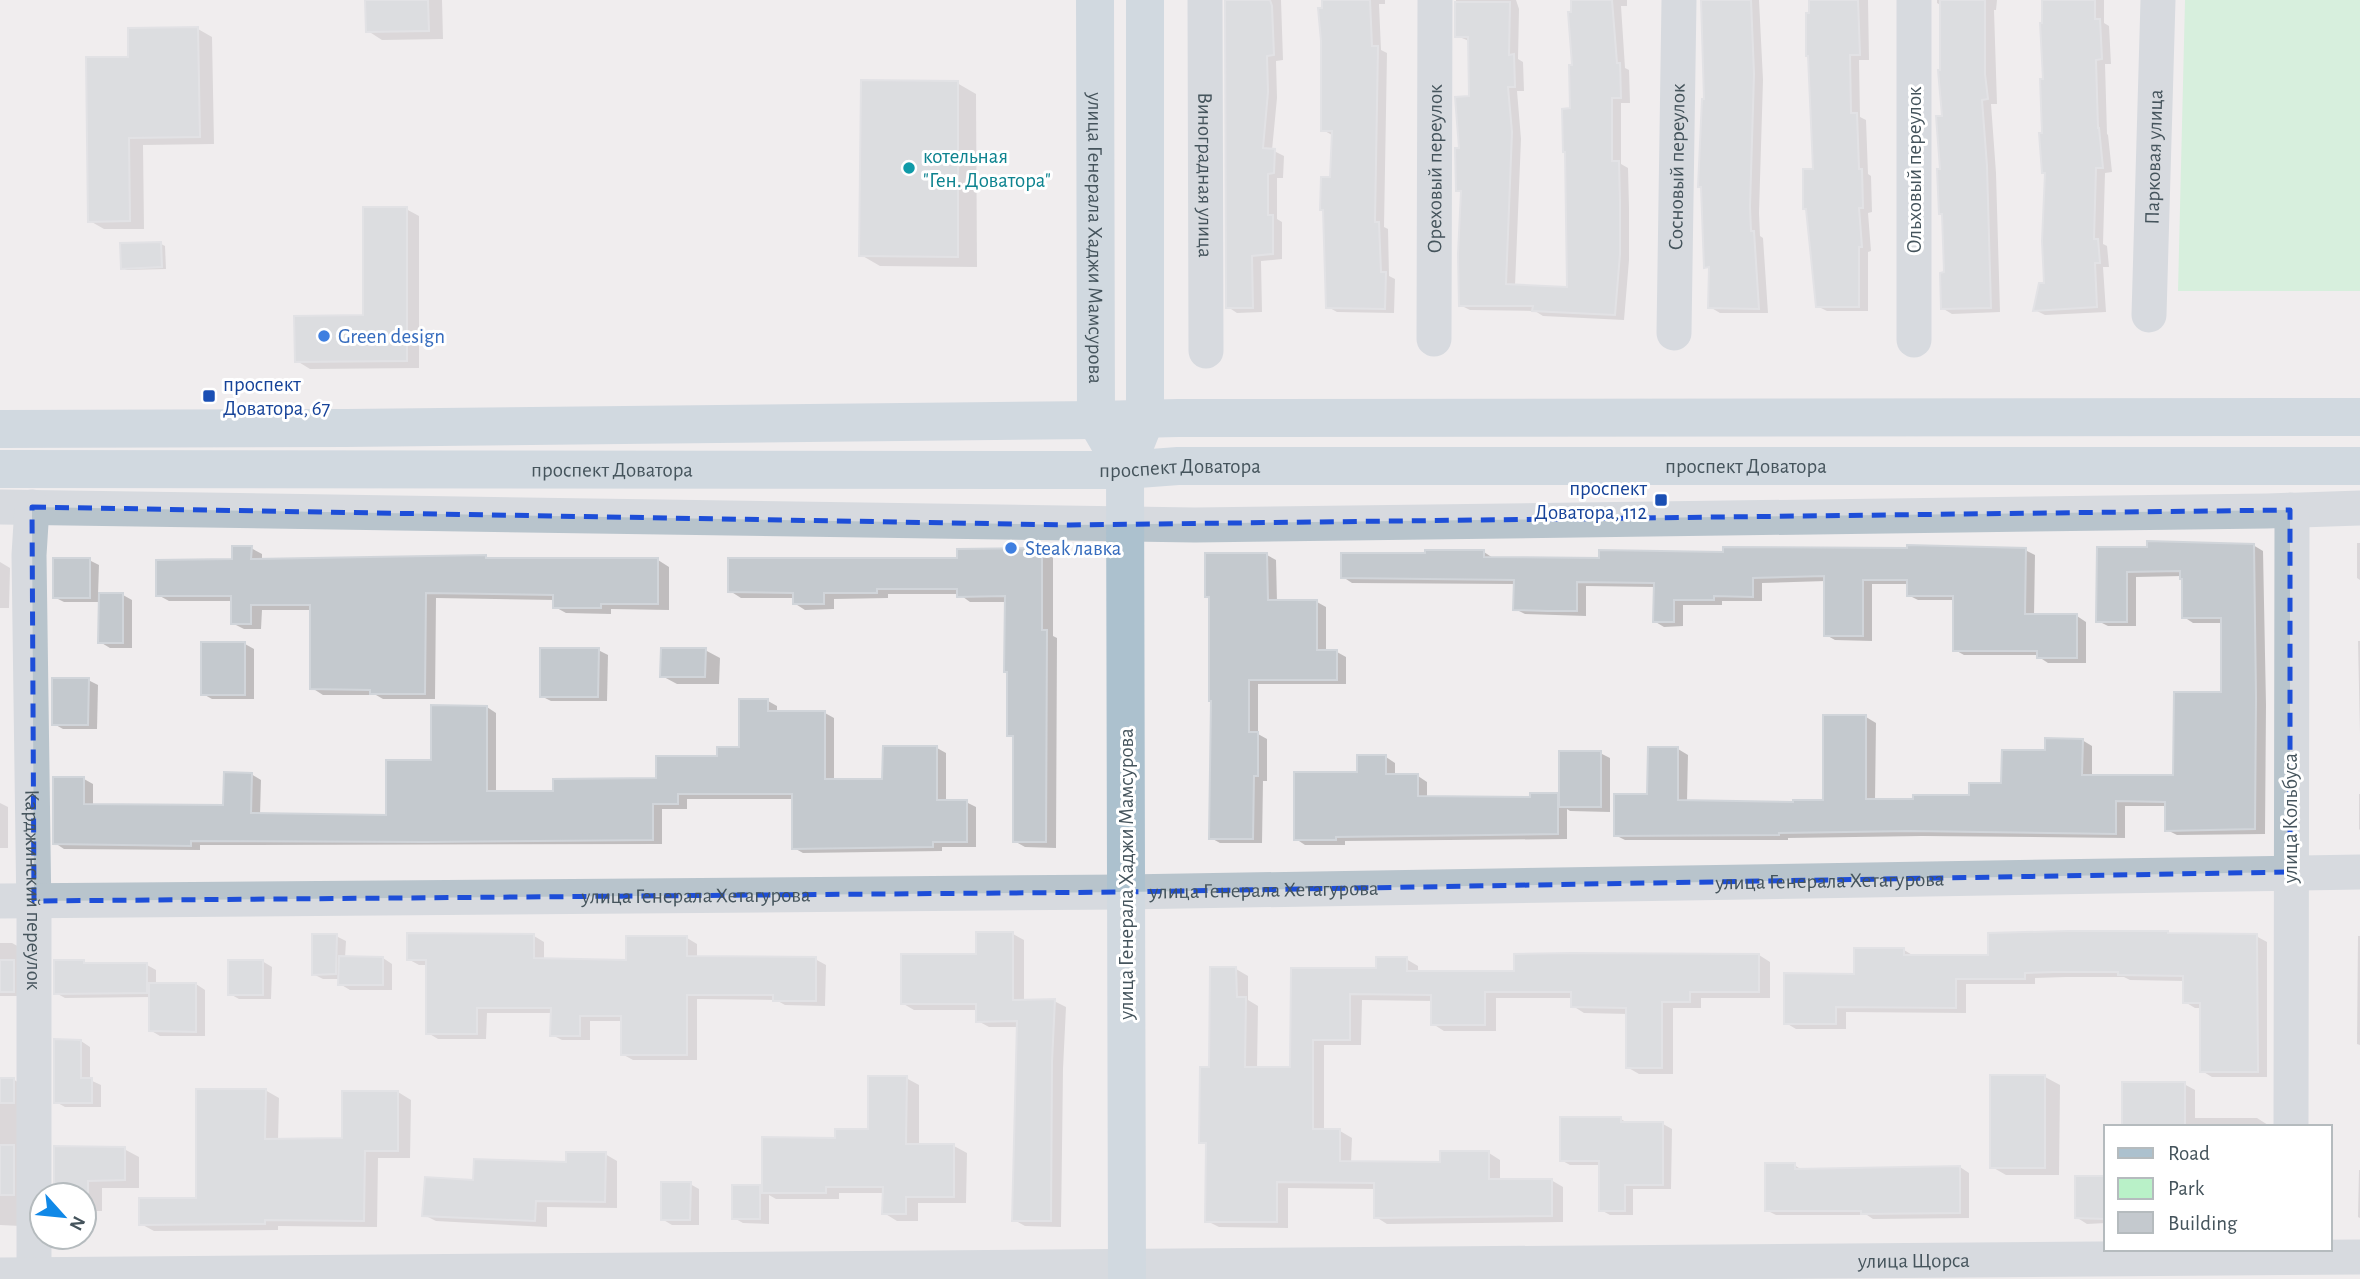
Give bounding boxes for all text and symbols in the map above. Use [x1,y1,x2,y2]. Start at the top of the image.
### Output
street label: Сосновый переулок [1665,83,1689,251]
street label: Ореховый переулок [1424,84,1446,254]
street label: Ольховый переулок [1904,86,1925,253]
street label: Парковая улица [2142,89,2166,225]
street label: улица Генерала Хаджи Мамсурова [1084,91,1106,384]
street label: Виноградная улица [1194,92,1216,258]
place label: котельная "Ген. Доватора" [923,146,1051,191]
marker: котельная "Ген. Доватора" [901,160,917,176]
place label: Green design [338,326,445,347]
marker: Green design [316,328,332,344]
place label: проспект Доватора, 67 [223,374,331,419]
marker: проспект Доватора, 67 [201,388,217,404]
street label: проспект Доватора [1099,456,1261,481]
street label: проспект Доватора [1665,456,1827,477]
street label: проспект Доватора [531,459,693,481]
place label: проспект Доватора, 112 [1534,478,1647,523]
marker: проспект Доватора, 112 [1653,492,1669,508]
place label: Steak лавка [1025,538,1122,559]
marker: Steak лавка [1003,540,1019,556]
street label: улица Генерала Хаджи Мамсурова [1116,728,1137,1021]
street label: улица Кольбуса [2280,752,2301,884]
street label: Карджинский переулок [21,789,44,991]
street label: улица Генерала Хетагурова [1714,869,1945,893]
street label: улица Генерала Хетагурова [1148,878,1379,903]
street label: улица Генерала Хетагурова [580,885,811,907]
legend [2104,1125,2332,1251]
text: Road [2168,1143,2210,1164]
text: Park [2168,1178,2205,1199]
north arrow [28,1181,98,1251]
text: N [65,1213,88,1233]
text: Building [2168,1213,2238,1234]
street label: улица Щорса [1857,1250,1970,1272]

